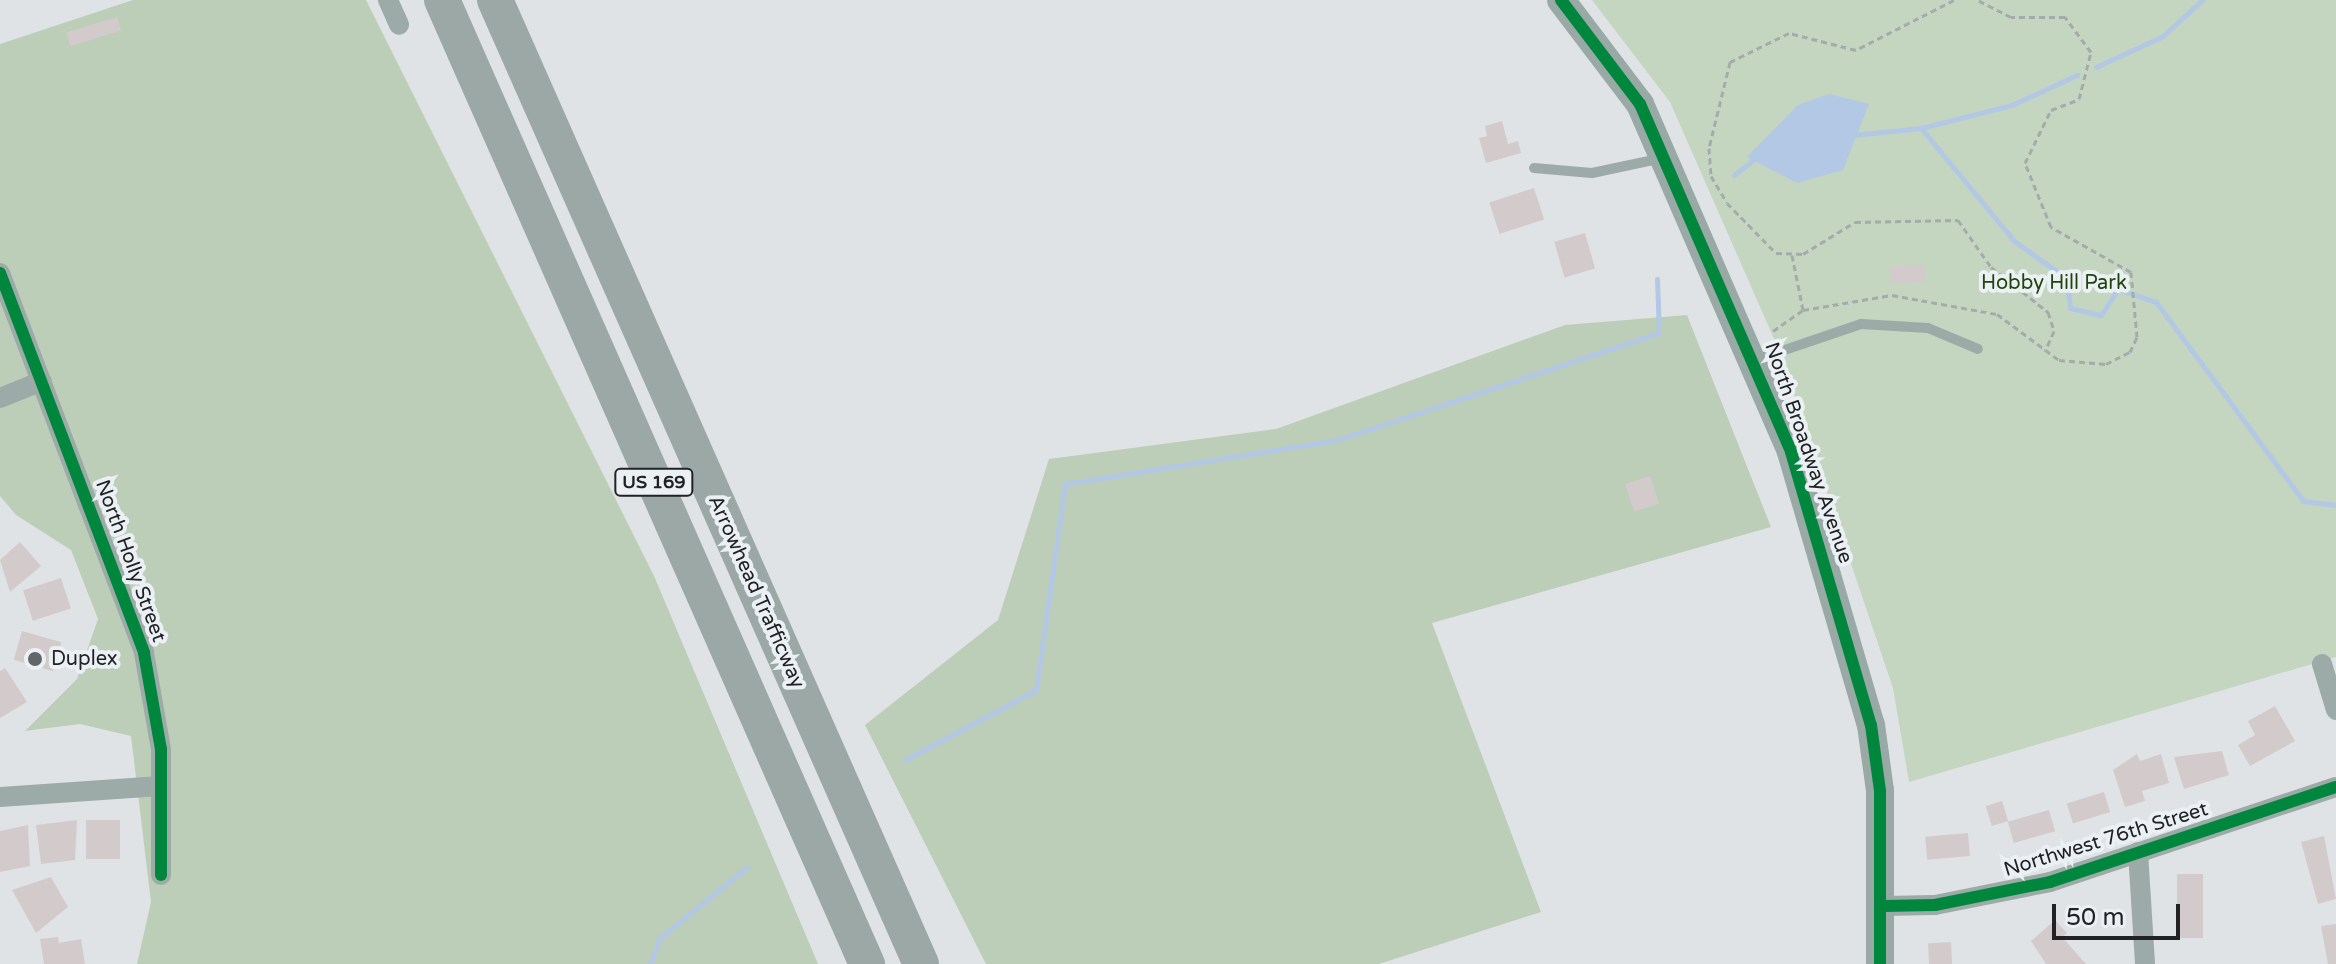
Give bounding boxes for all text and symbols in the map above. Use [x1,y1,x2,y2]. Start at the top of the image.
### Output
park label: Hobby Hill Park [1981,271,2127,295]
street label: North Broadway Avenue [1759,339,1857,567]
road number: US 169 [614,468,694,496]
street label: North Holly Street [90,477,170,645]
street label: Arrowhead Trafficway [703,492,809,692]
place label: Duplex [51,647,118,671]
marker: Duplex [26,650,44,668]
street label: Northwest 76th Street [2001,798,2211,882]
scale bar [2056,888,2184,938]
text: 50 m [2066,903,2124,932]

